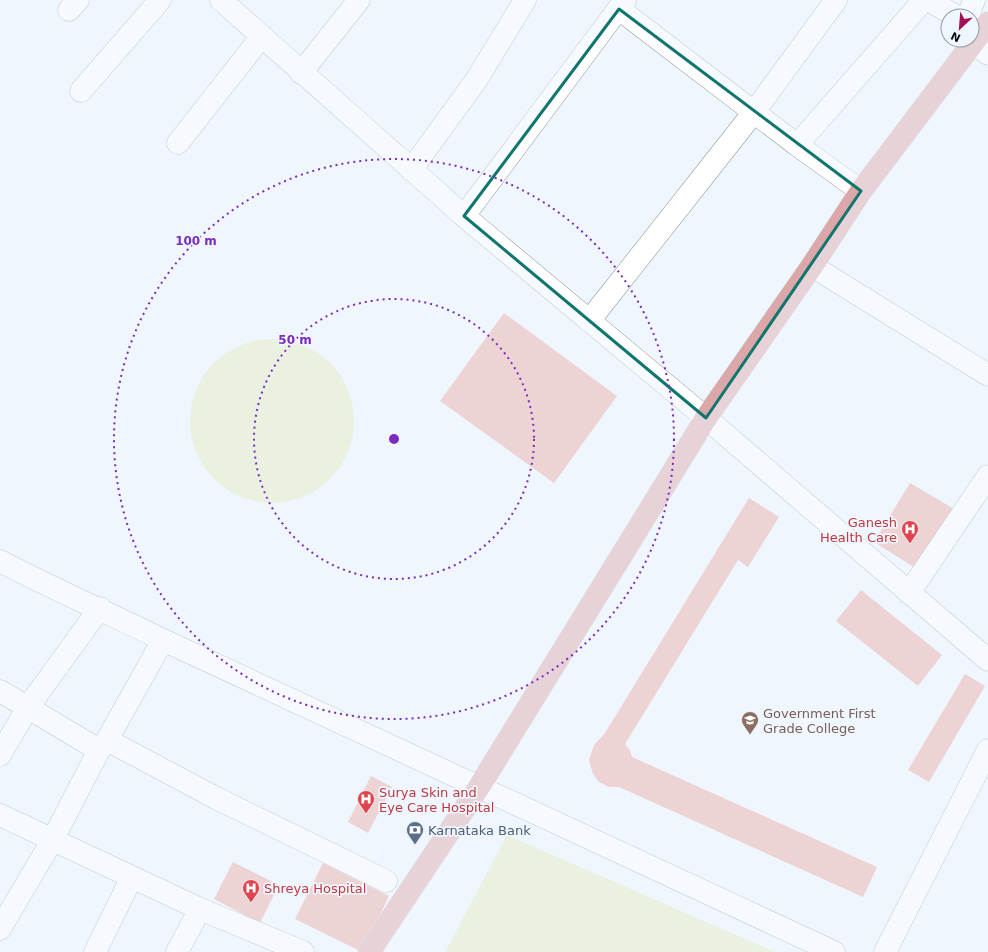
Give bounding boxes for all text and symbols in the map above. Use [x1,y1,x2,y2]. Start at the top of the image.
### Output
north arrow [940,8,980,48]
text: N [949,29,963,44]
text: 100 m [175,234,217,248]
text: 50 m [278,333,312,347]
centre of rings [387,432,401,446]
place label: Ganesh Health Care [820,515,897,545]
hospital icon: Ganesh Health Care [900,519,920,544]
place label: Government First Grade College [763,706,876,736]
school or university icon: Government First Grade College [740,710,760,735]
place label: Surya Skin and Eye Care Hospital [379,785,494,815]
hospital icon: Surya Skin and Eye Care Hospital [356,789,376,814]
bank icon: Karnataka Bank [405,820,425,845]
place label: Karnataka Bank [428,823,531,838]
hospital icon: Shreya Hospital [241,878,261,903]
place label: Shreya Hospital [264,881,366,896]

